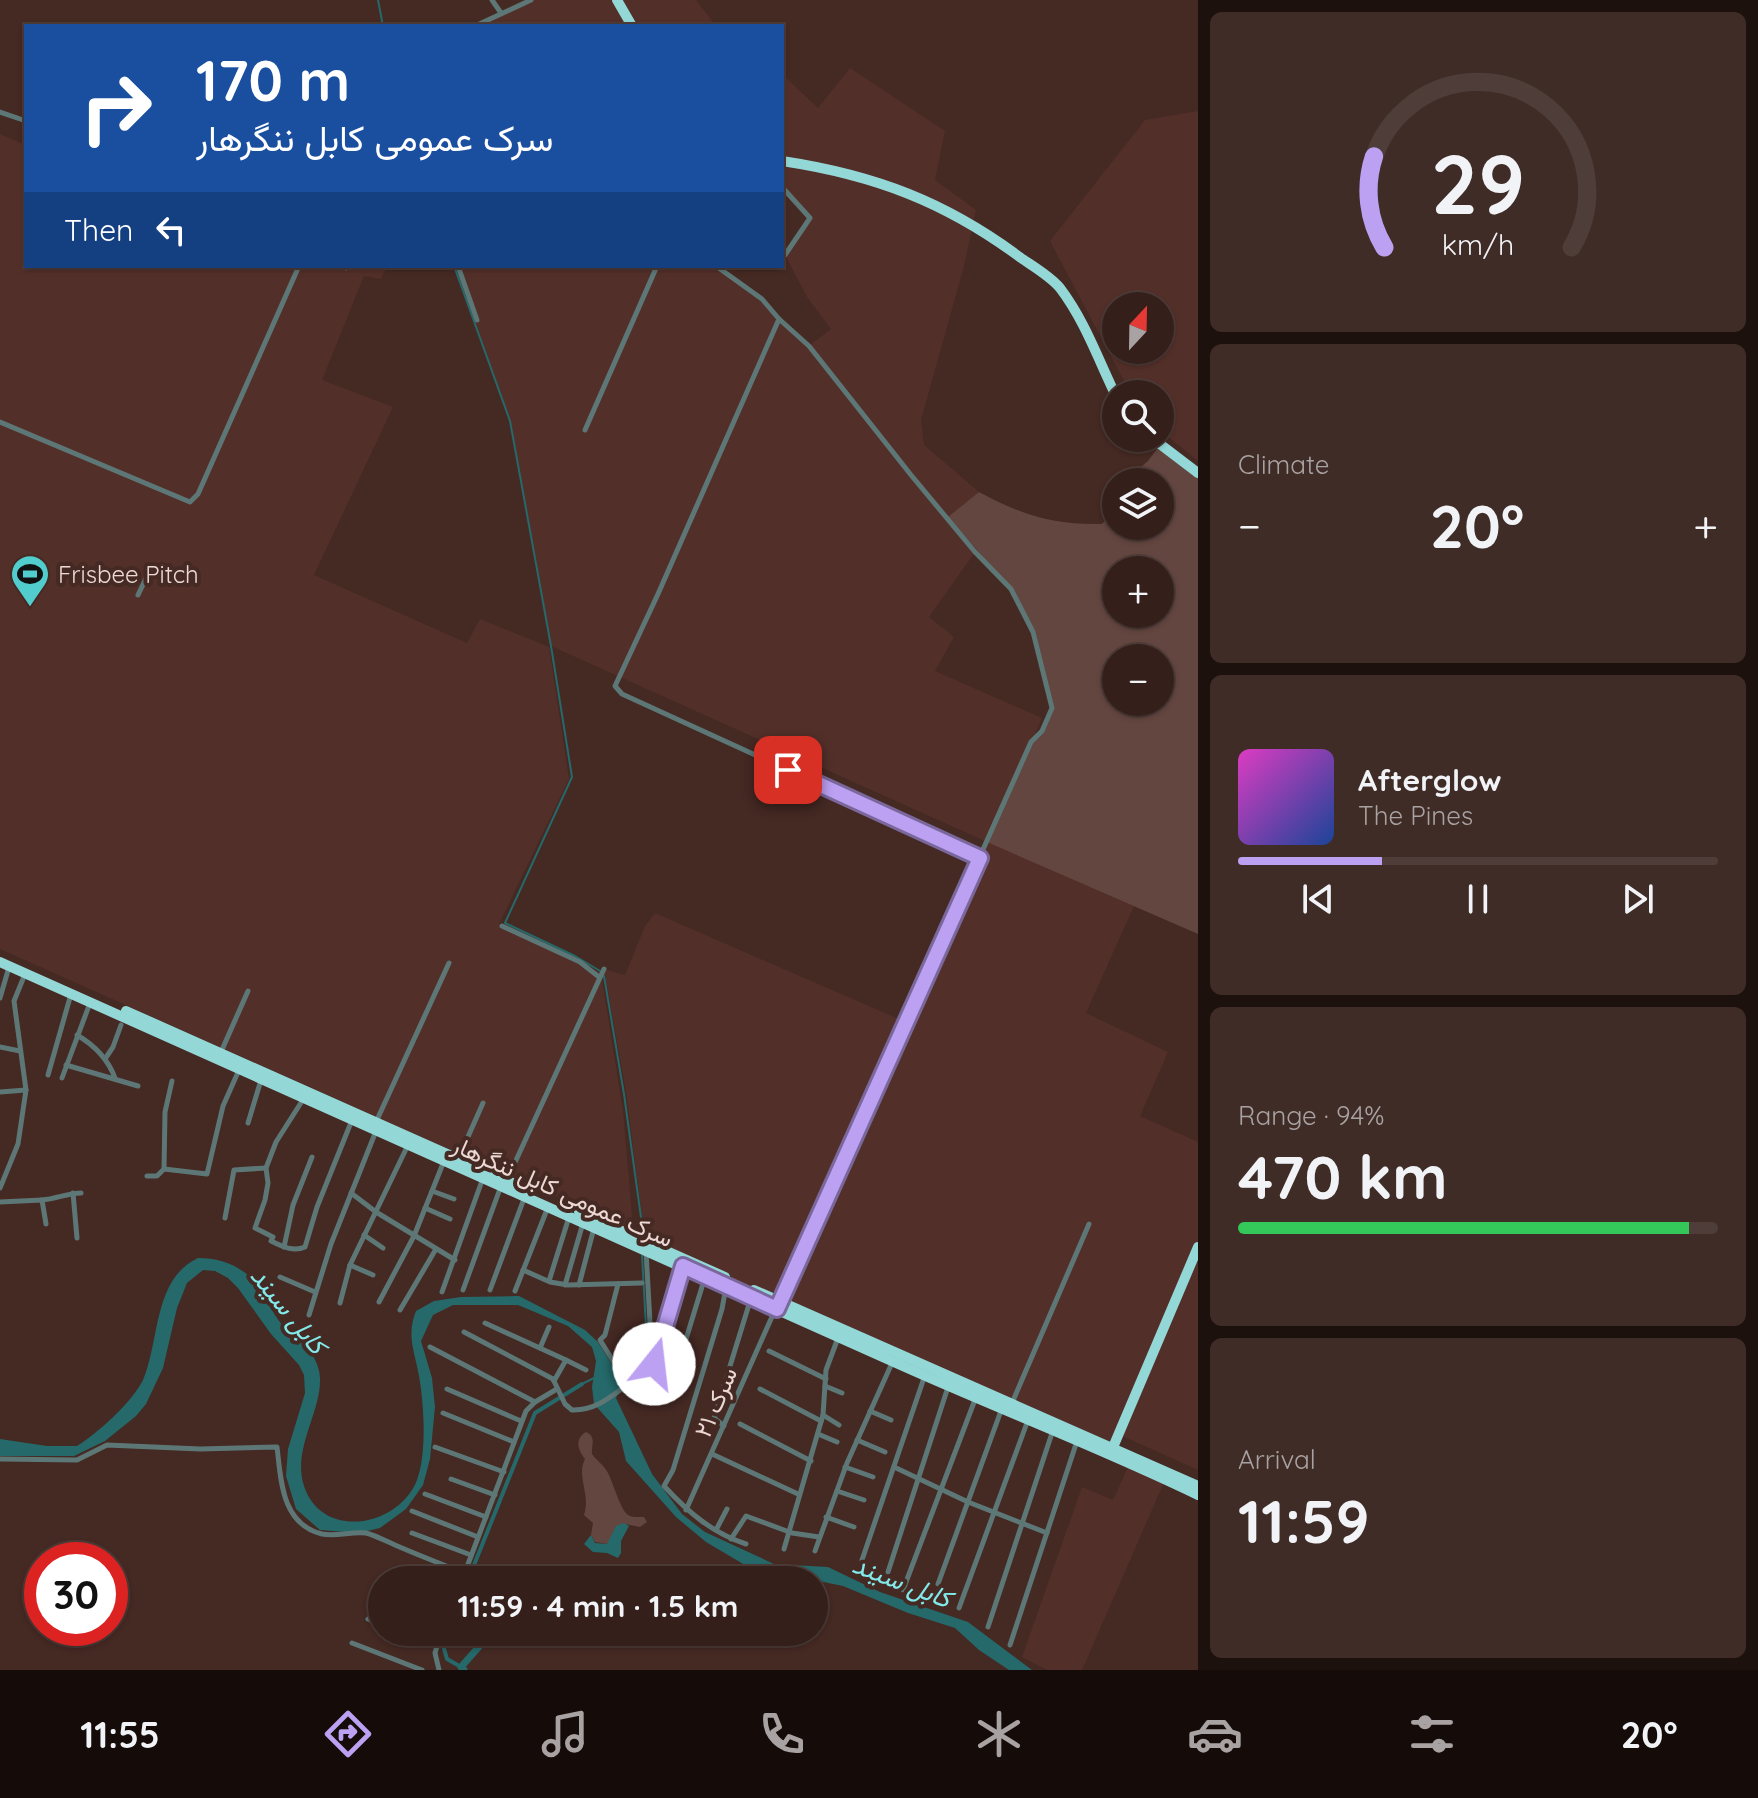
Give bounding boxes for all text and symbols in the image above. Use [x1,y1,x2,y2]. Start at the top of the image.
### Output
text: 170 m [196,45,350,115]
icon: right [64,56,168,160]
text: سرک عمومی کابل ننگرهار [196,115,553,160]
text: 29 [1431,130,1525,234]
icon: left [149,208,193,252]
text: Then [64,211,133,249]
text: km/h [1442,226,1514,262]
north arrow [1102,292,1174,364]
map controls [1102,292,1174,716]
button: search [1102,380,1174,452]
text: Climate [1238,448,1329,481]
button: layers [1102,468,1174,540]
text: 20° [1430,488,1524,563]
text: − [1238,498,1261,553]
text: + [1693,498,1718,553]
sports icon: Frisbee Pitch [9,553,51,608]
button: + [1102,556,1174,628]
place label: Frisbee Pitch [58,559,199,589]
button: − [1102,644,1174,716]
pin [754,736,822,804]
icon: arrive [766,748,810,792]
text: Afterglow [1358,761,1501,799]
text: The Pines [1358,799,1473,832]
icon: previous [1296,877,1340,921]
icon: pause [1456,877,1500,921]
icon: next [1616,877,1660,921]
text: Range · 94% [1238,1099,1384,1132]
street label: سرک عمومی کابل ننگرهار [447,1128,678,1254]
text: 470 km [1238,1139,1448,1214]
water label: کابل سيند [244,1260,337,1364]
position arrow [612,1322,696,1406]
street label: سرک ۲۱ [687,1363,744,1442]
text: Arrival [1238,1443,1316,1476]
text: 11:59 [1238,1483,1370,1558]
speed limit sign: 30 [24,1542,128,1646]
water label: کابل سيند [848,1547,960,1616]
text: 11:59 · 4 min · 1.5 km [458,1587,738,1625]
icon: directions [320,1706,376,1762]
icon: music [537,1706,593,1762]
icon: phone [754,1706,810,1762]
icon: climate [971,1706,1027,1762]
icon: car [1187,1706,1243,1762]
icon: filters [1404,1706,1460,1762]
text: 11:55 [80,1712,160,1757]
text: 20° [1621,1712,1678,1757]

